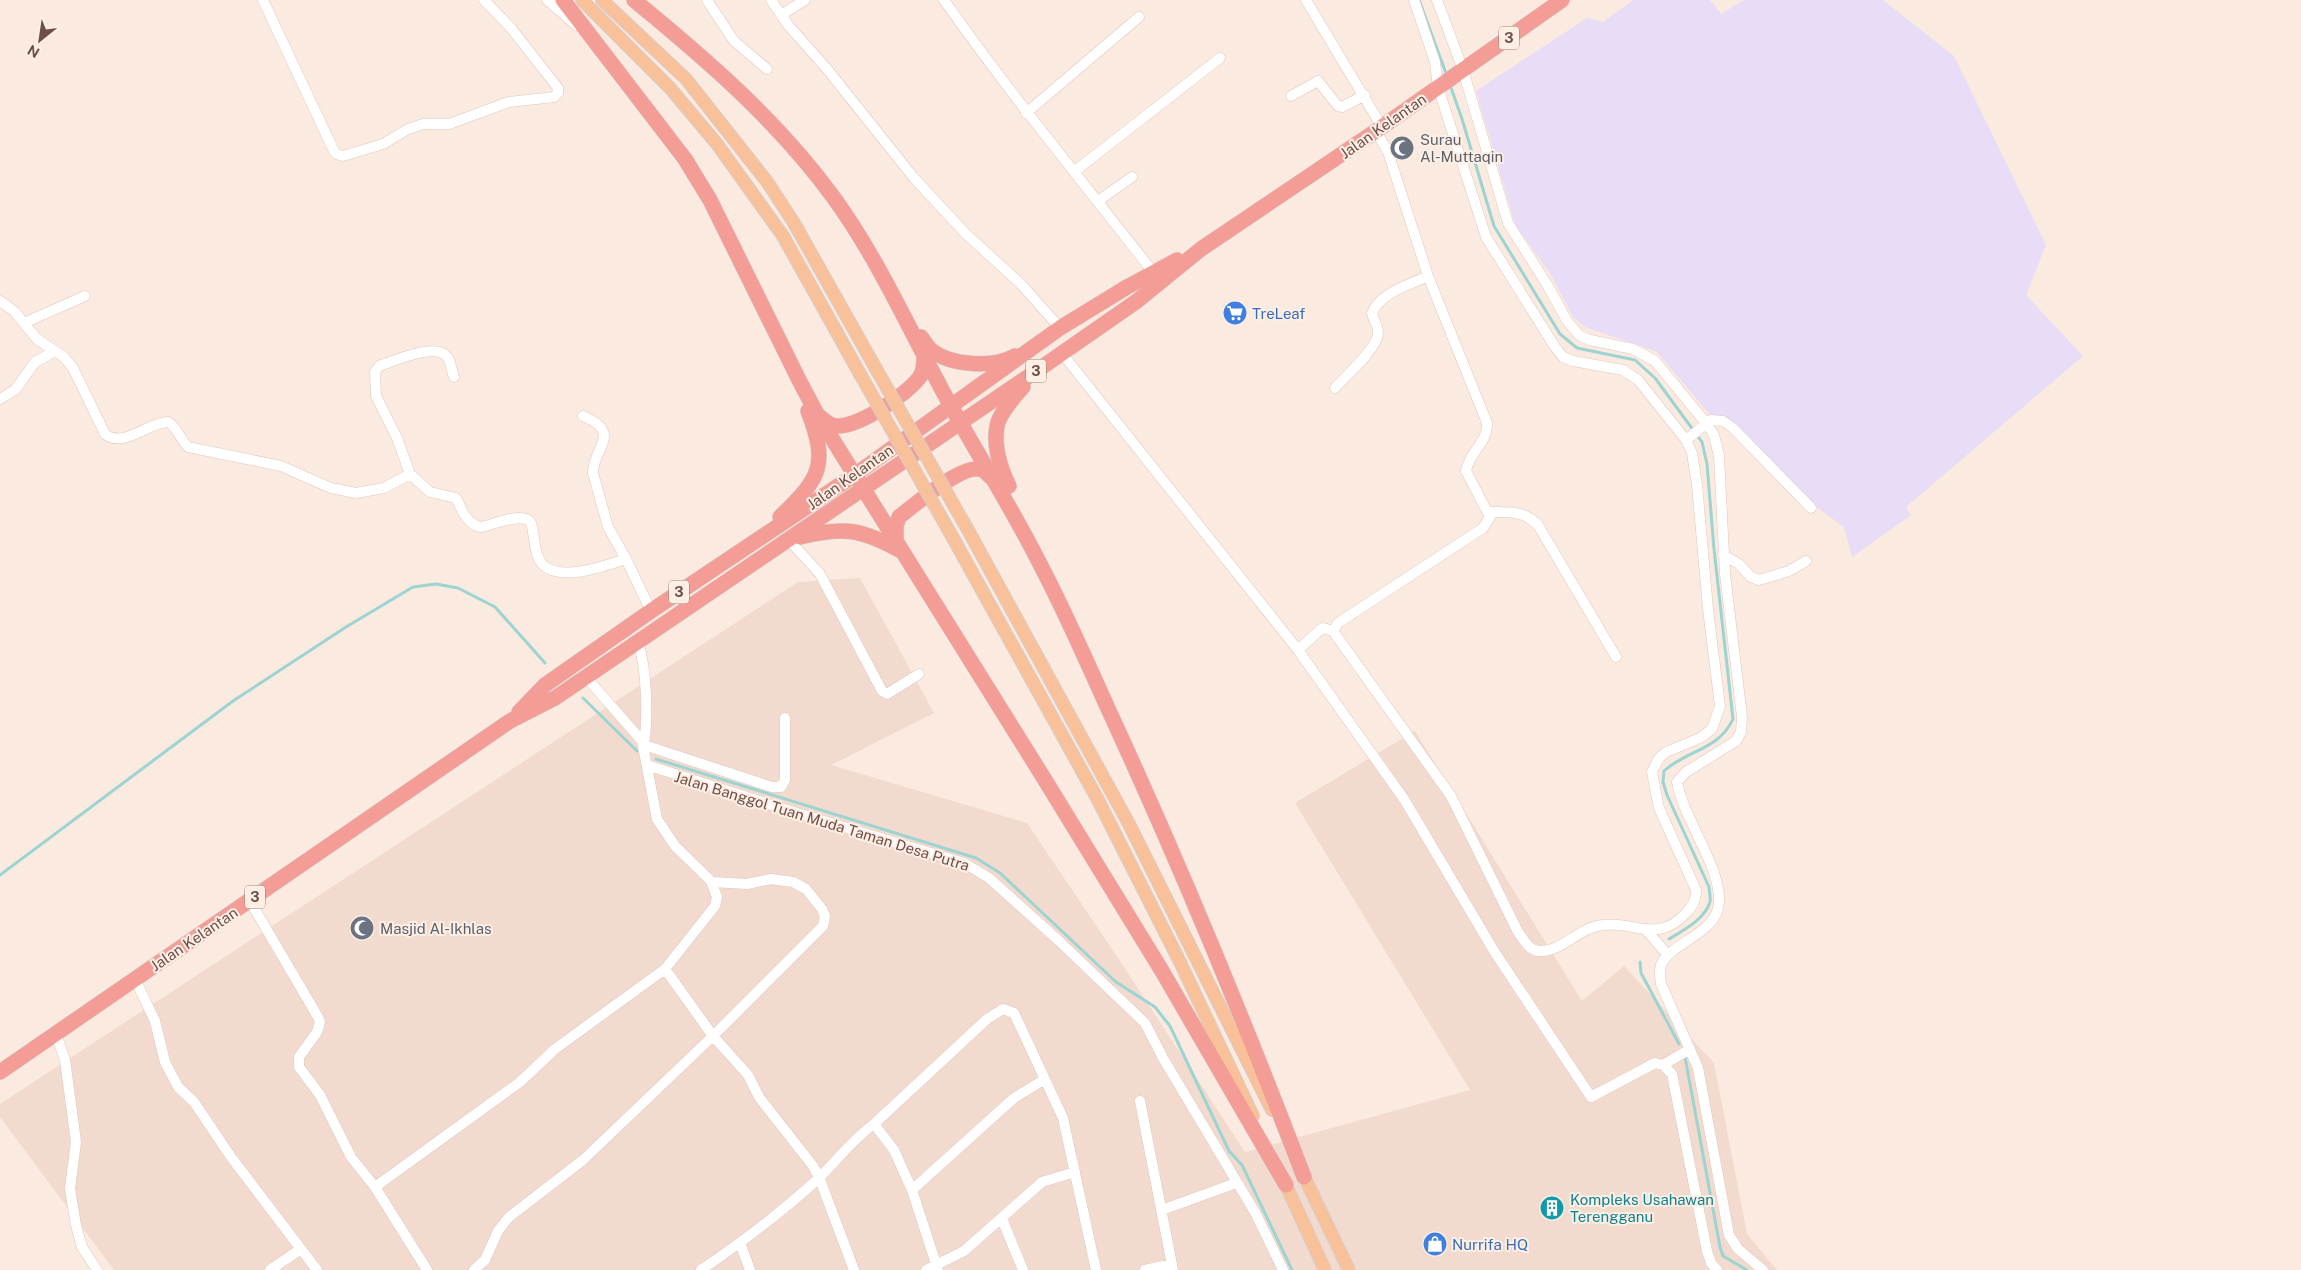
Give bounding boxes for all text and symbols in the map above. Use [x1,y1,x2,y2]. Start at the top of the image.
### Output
north arrow [15,15,65,65]
road number: 3 [1499,26,1519,49]
text: N [25,42,42,61]
street label: Jalan Kelantan [1337,90,1429,162]
place label: Surau Al-Muttaqin [1420,131,1503,165]
mosque icon: Surau Al-Muttaqin [1389,135,1415,161]
supermarket icon: TreLeaf [1222,300,1248,326]
place label: TreLeaf [1252,305,1305,322]
road number: 3 [1026,360,1046,382]
street label: Jalan Kelantan [804,441,896,513]
road number: 3 [669,580,689,604]
street label: Jalan Banggol Tuan Muda Taman Desa Putra [672,768,972,874]
road number: 3 [245,886,265,909]
street label: Jalan Kelantan [147,904,241,974]
mosque icon: Masjid Al-Ikhlas [349,915,375,941]
place label: Masjid Al-Ikhlas [380,920,492,937]
place label: Kompleks Usahawan Terengganu [1570,1191,1714,1225]
building icon: Kompleks Usahawan Terengganu [1539,1195,1565,1221]
shop icon: Nurrifa HQ [1422,1231,1448,1257]
place label: Nurrifa HQ [1452,1236,1528,1253]

